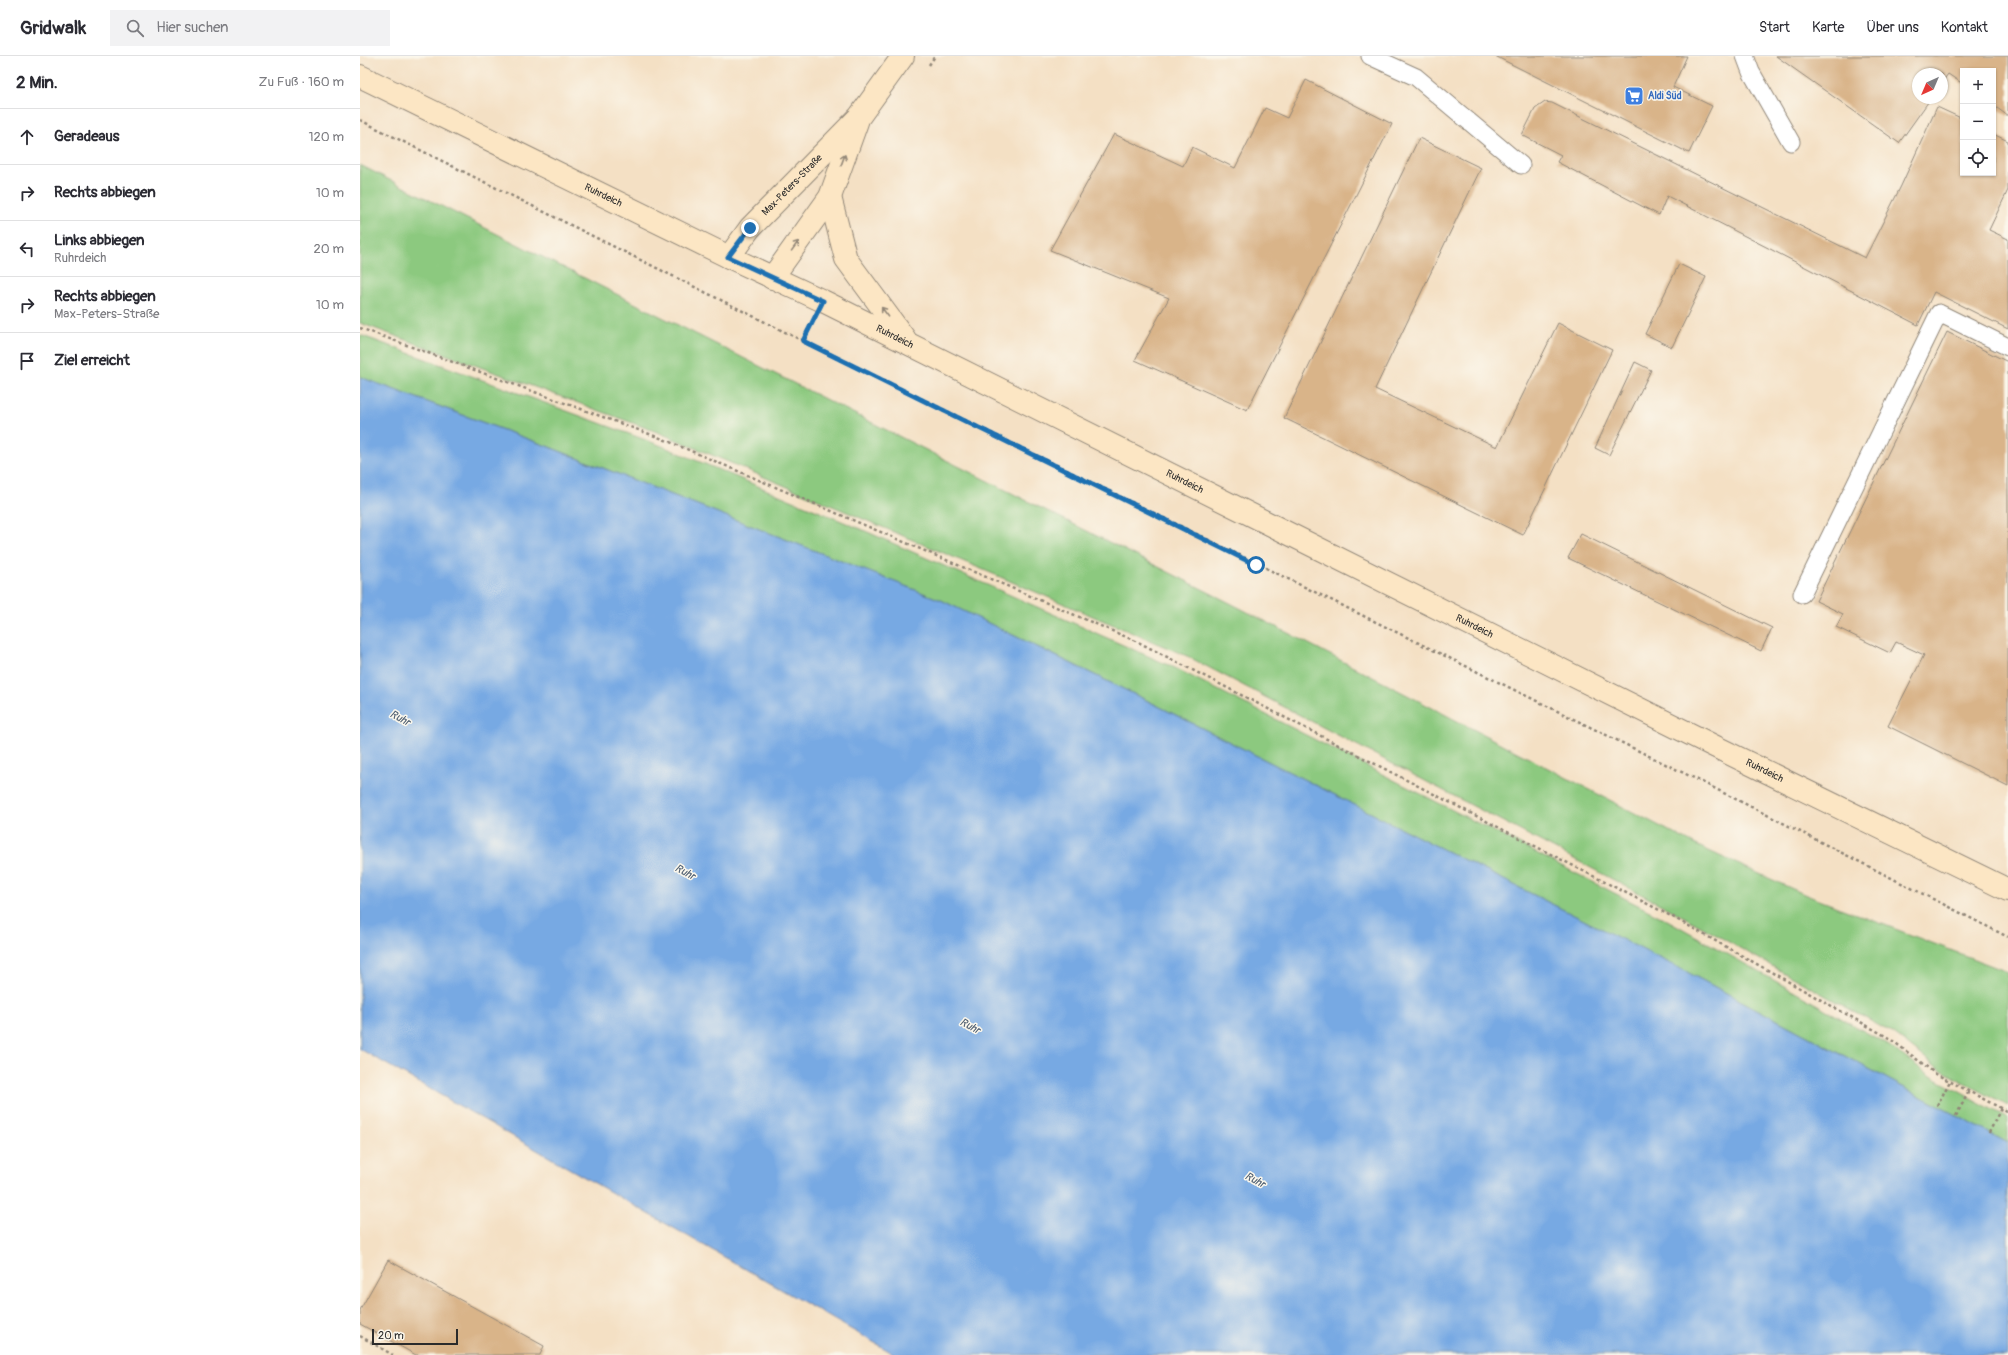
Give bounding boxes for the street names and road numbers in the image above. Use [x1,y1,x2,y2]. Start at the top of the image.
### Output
street label: Max-Peters-Straße [759,152,825,218]
street label: Ruhrdeich [583,181,624,210]
street label: Ruhrdeich [874,322,916,351]
street label: Ruhrdeich [1164,467,1206,496]
street label: Ruhrdeich [1454,612,1496,641]
street label: Ruhrdeich [1744,756,1786,785]

